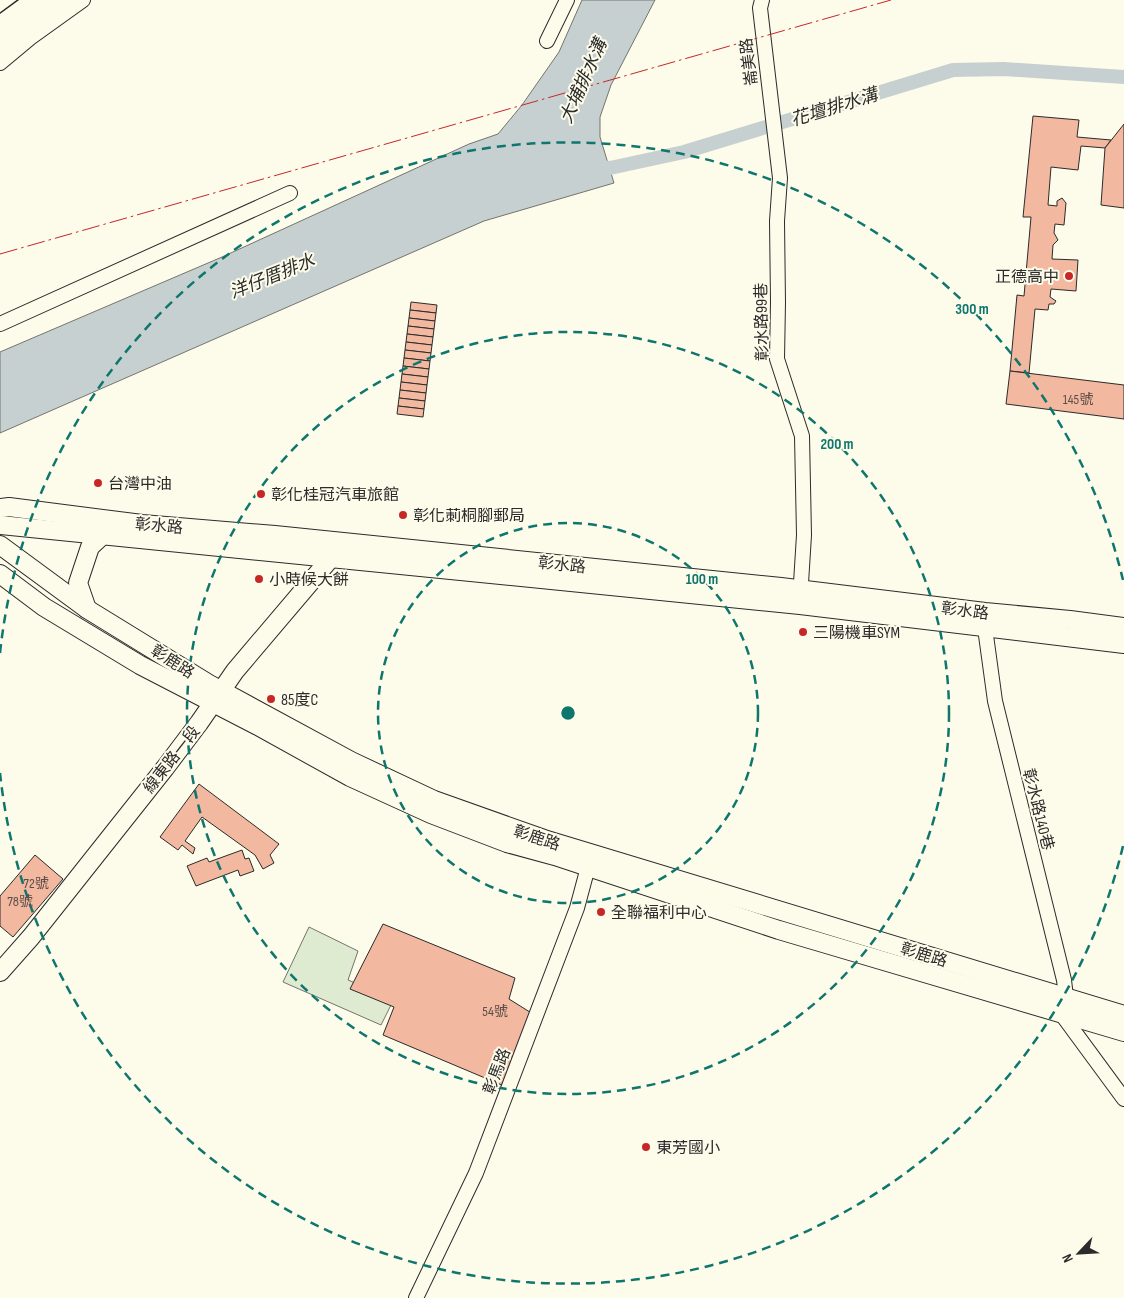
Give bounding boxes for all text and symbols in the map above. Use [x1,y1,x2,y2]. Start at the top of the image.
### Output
water label: 大埔排水溝 [556,33,613,127]
street label: 崙美路 [737,37,762,87]
water label: 花壇排水溝 [788,83,883,131]
water label: 洋仔厝排水 [227,249,319,303]
place label: 正德高中 [995,268,1059,287]
marker: 正德高中 [1063,270,1075,282]
street label: 彰水路99巷 [752,283,773,361]
text: 300 m [955,300,989,319]
house number: 145號 [1063,391,1093,408]
text: 200 m [820,435,854,454]
place label: 台灣中油 [108,475,172,494]
marker: 台灣中油 [92,477,104,489]
place label: 彰化桂冠汽車旅館 [271,486,399,505]
marker: 彰化桂冠汽車旅館 [255,488,267,500]
place label: 彰化莿桐腳郵局 [413,507,525,526]
marker: 彰化莿桐腳郵局 [397,509,409,521]
street label: 彰水路 [134,515,184,538]
street label: 彰水路 [537,554,587,577]
text: 100 m [686,570,718,589]
place label: 小時候大餅 [269,571,349,590]
marker: 小時候大餅 [253,573,265,585]
street label: 彰水路 [940,599,990,624]
place label: 三陽機車SYM [813,624,900,643]
marker: 三陽機車SYM [797,626,809,638]
street label: 彰鹿路 [147,641,198,683]
place label: 85度C [281,691,318,710]
marker: 85度C [265,693,277,705]
centre of rings [559,704,577,722]
street label: 線東路一段 [140,723,204,797]
street label: 彰水路140巷 [1018,767,1057,852]
street label: 彰鹿路 [511,822,562,855]
house number: 72號 [23,875,49,892]
house number: 78號 [7,893,33,910]
place label: 全聯福利中心 [611,904,707,923]
marker: 全聯福利中心 [595,906,607,918]
street label: 彰鹿路 [898,939,949,972]
house number: 54號 [482,1003,508,1020]
street label: 彰馬路 [480,1046,515,1097]
place label: 東芳國小 [656,1139,720,1158]
marker: 東芳國小 [640,1141,652,1153]
north arrow [1054,1228,1104,1278]
text: N [1058,1251,1077,1265]

